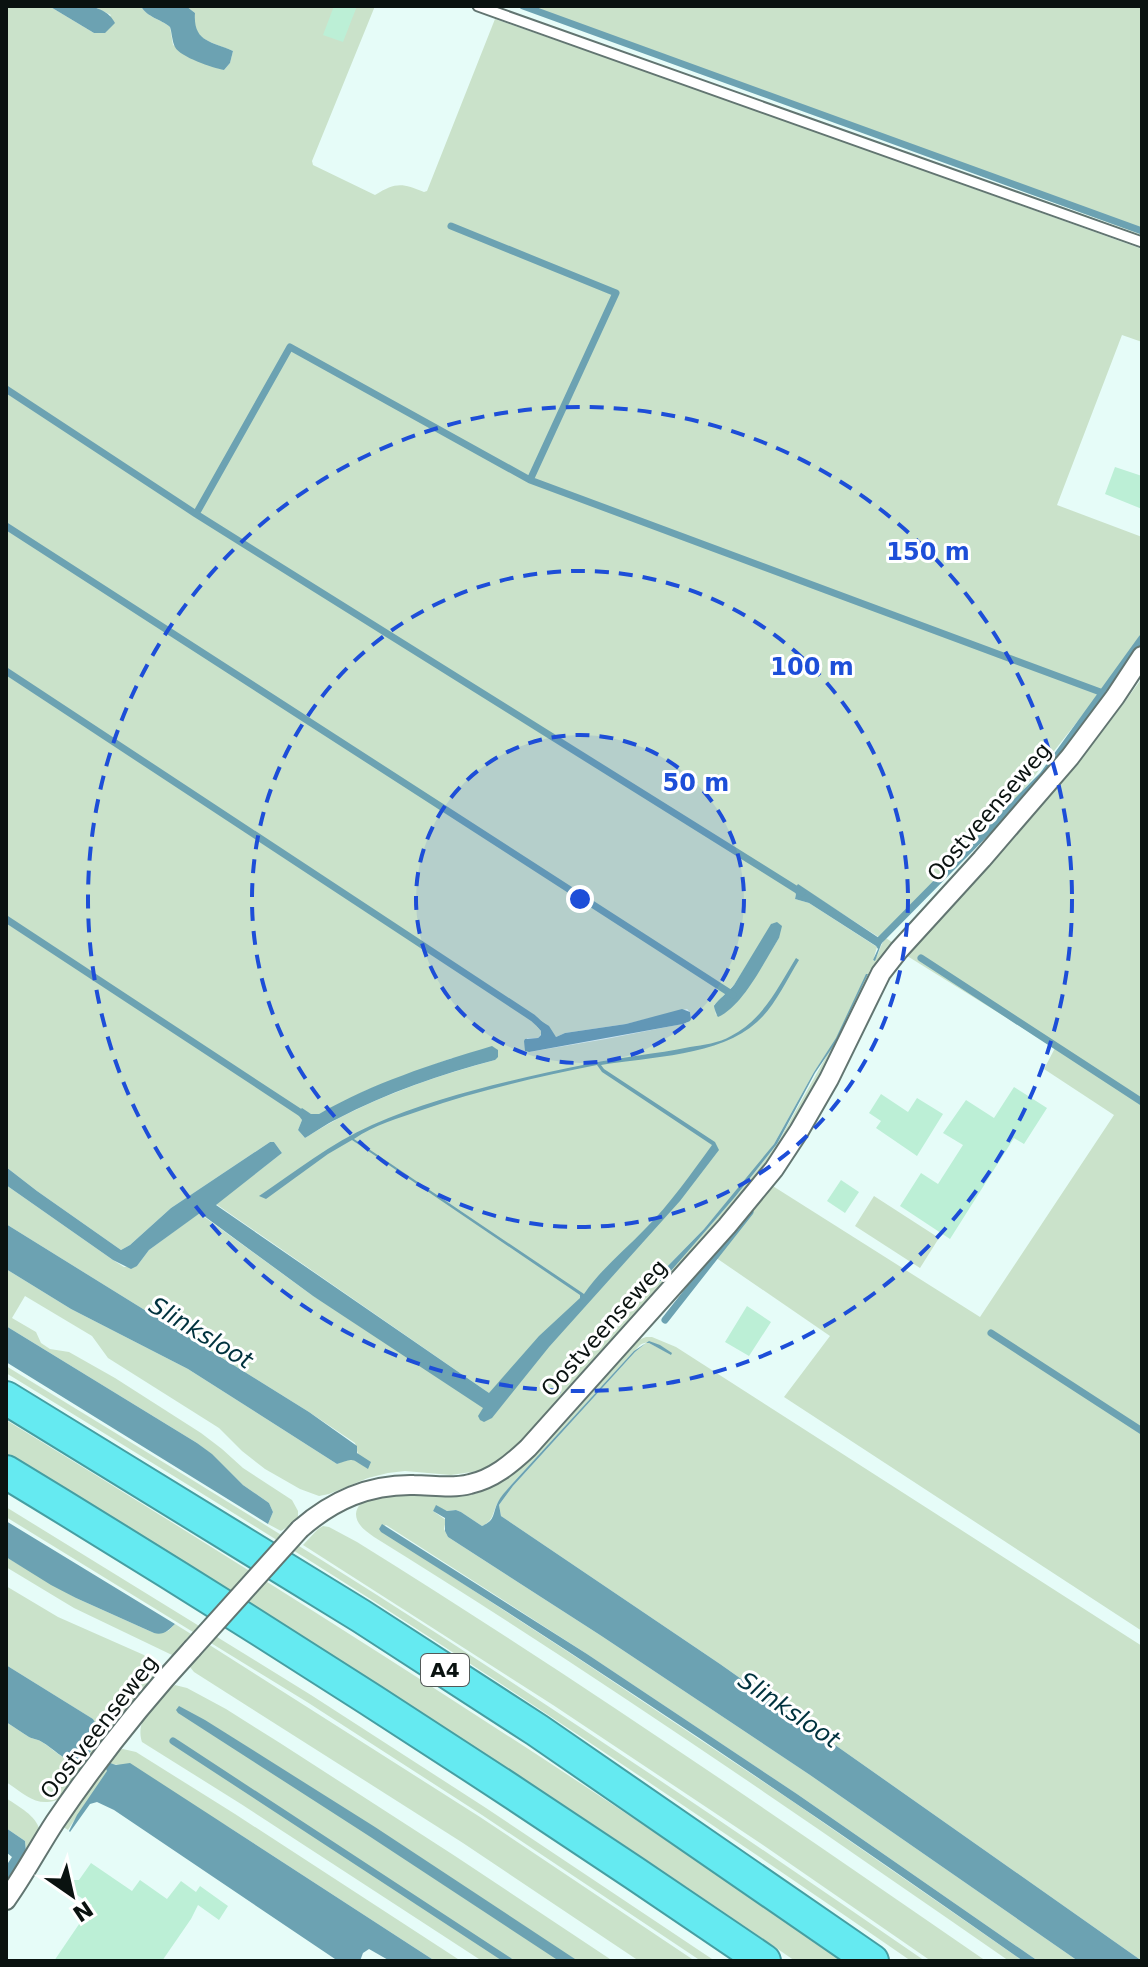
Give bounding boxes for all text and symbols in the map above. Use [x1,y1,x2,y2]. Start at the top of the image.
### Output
text: 150 m [886,538,970,566]
text: 100 m [770,653,854,681]
street label: Oostveenseweg [922,738,1056,886]
text: 50 m [663,769,729,797]
centre of rings [566,885,594,913]
street label: Oostveenseweg [536,1254,672,1402]
water label: Slinksloot [144,1291,259,1376]
street label: Oostveenseweg [35,1650,163,1804]
road number: A4 [421,1654,469,1686]
water label: Slinksloot [733,1666,846,1755]
north arrow [32,1855,112,1935]
text: N [68,1896,98,1927]

